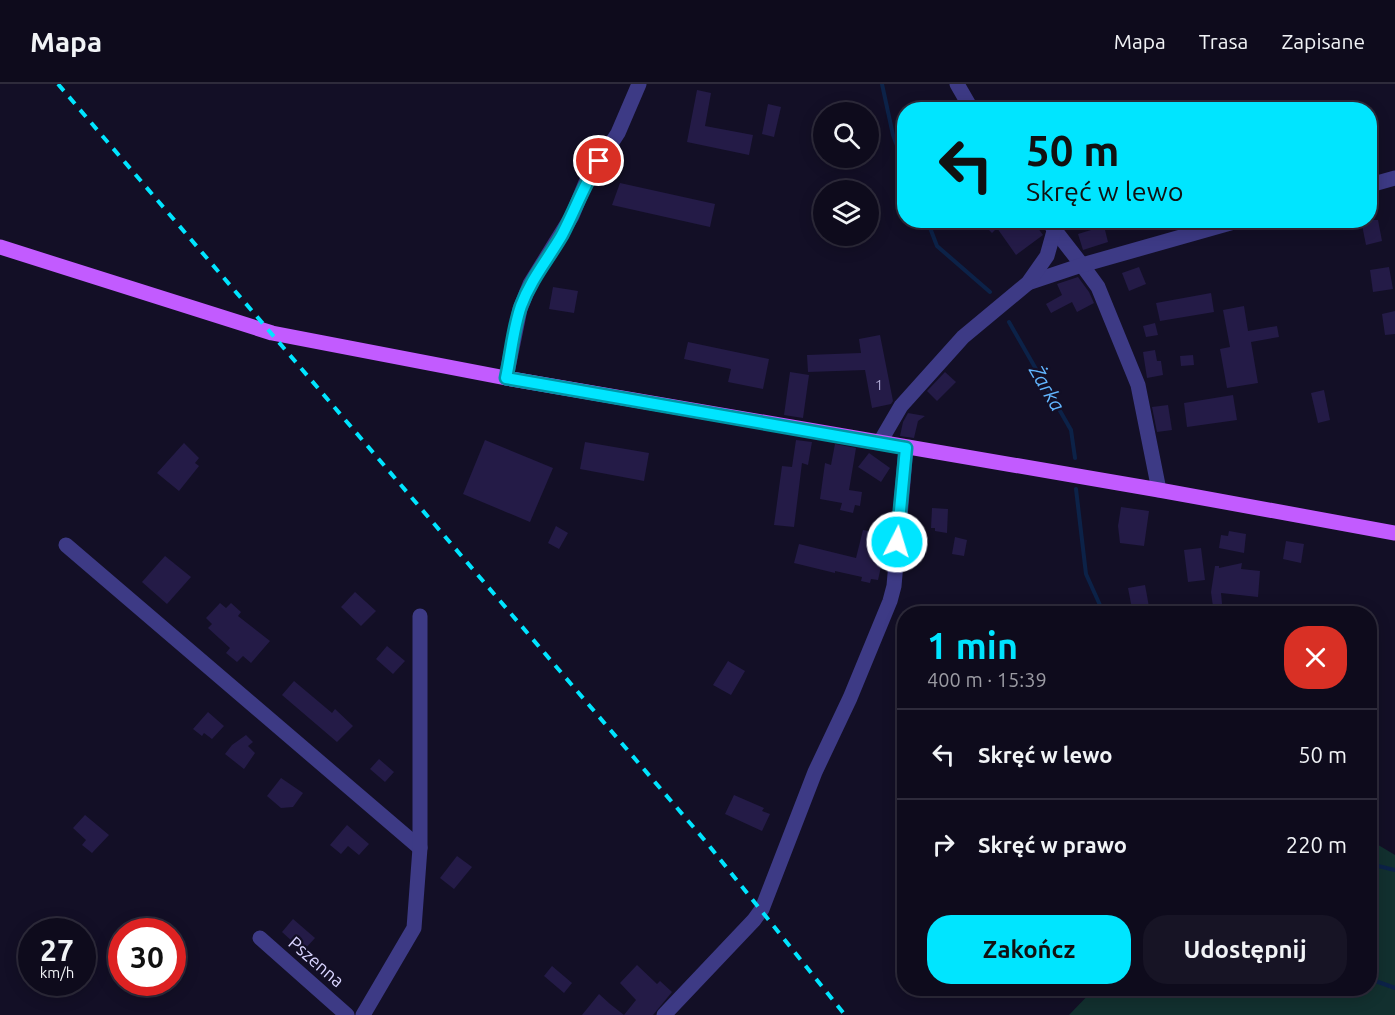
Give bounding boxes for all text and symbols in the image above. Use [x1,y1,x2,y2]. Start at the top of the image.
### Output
text: Mapa [30,26,102,57]
text: Mapa [1114,29,1166,53]
text: Trasa [1199,29,1248,53]
text: Zapisane [1281,29,1365,53]
map controls [813,102,879,246]
button: search [813,102,879,168]
icon: left [927,126,1005,204]
text: 50 m [1026,127,1120,174]
pin [573,135,624,186]
icon: arrive [582,144,615,177]
text: Skręć w lewo [1026,176,1183,206]
button: layers [813,180,879,246]
water label: Żarka [1025,360,1070,415]
house number: 1 [875,376,883,393]
position arrow [865,510,929,574]
text: 1 min [927,625,1018,666]
button: close [1284,626,1347,689]
text: 400 m · 15:39 [927,668,1047,691]
icon: left [927,738,960,771]
text: Skręć w lewo [978,742,1112,767]
text: 50 m [1298,742,1347,767]
icon: right [927,828,960,861]
text: Skręć w prawo [978,832,1127,857]
text: 220 m [1286,832,1347,857]
button: Zakończ [927,915,1131,984]
button: Udostępnij [1143,915,1347,984]
speed limit sign: 30 [108,918,186,996]
street label: Pszenna [285,932,348,991]
text: 27 [40,933,74,967]
text: km/h [40,964,74,981]

